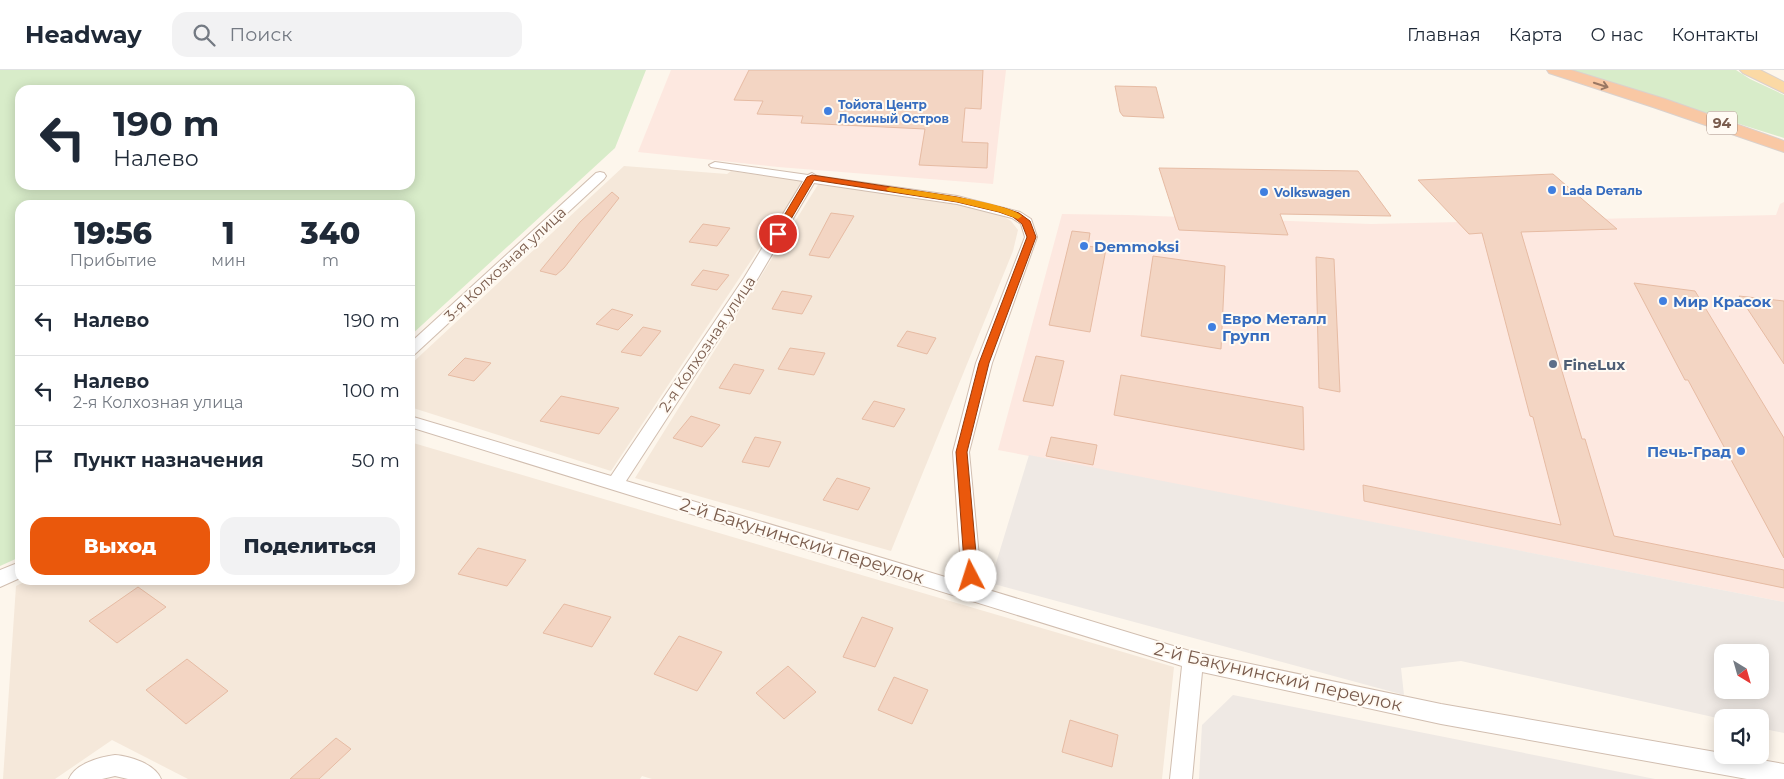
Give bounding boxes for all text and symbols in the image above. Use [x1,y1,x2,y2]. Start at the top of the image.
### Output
search box [172,12,522,57]
text: Headway [25,20,142,49]
icon: search [190,21,218,49]
text: Поиск [230,23,292,46]
text: Главная [1407,24,1481,46]
text: Карта [1509,24,1563,46]
text: О нас [1591,24,1643,46]
text: Контакты [1671,24,1759,46]
one-way arrow [1593,81,1608,90]
place label: Тойота Центр Лосиный Остров [838,97,949,126]
text: 190 m [113,102,219,145]
icon: left [30,105,95,170]
marker: Тойота Центр Лосиный Остров [822,105,834,117]
road number: 94 [1707,112,1737,134]
text: Налево [113,145,199,172]
place label: Lada Dеталь [1562,183,1642,198]
marker: Lada Dеталь [1546,184,1558,196]
place label: Volkswagen [1273,185,1350,200]
marker: Volkswagen [1258,186,1270,198]
street label: 3-я Колхозная улица [440,203,570,325]
pin [757,213,799,255]
text: 19:56 [74,215,152,252]
text: 1 [222,215,235,252]
text: 340 [301,215,360,252]
icon: arrive [764,220,792,248]
place label: Demmoksi [1094,237,1179,256]
marker: Demmoksi [1078,240,1090,252]
text: Прибытие [70,251,157,270]
text: мин [211,251,246,270]
text: m [322,251,339,270]
street label: 2-я Колхозная улица [654,272,760,416]
place label: Мир Красок [1673,292,1772,311]
marker: Мир Красок [1657,295,1669,307]
icon: left [30,307,58,335]
text: Налево [73,309,149,332]
text: 190 m [344,309,400,332]
place label: Евро Металл Групп [1222,309,1327,345]
marker: Евро Металл Групп [1206,321,1218,333]
place label: FineLux [1563,355,1625,374]
marker: FineLux [1547,358,1559,370]
text: Налево [73,370,149,393]
icon: left [30,377,58,405]
text: 100 m [343,379,400,402]
text: 2-я Колхозная улица [73,393,243,412]
place label: Печь-Град [1647,442,1731,461]
marker: Печь-Град [1735,445,1747,457]
icon: arrive [30,447,58,475]
text: Пункт назначения [73,449,264,472]
text: 50 m [352,449,400,472]
street label: 2-й Бакунинский переулок [677,493,927,589]
button: Выход [30,517,210,575]
button: Поделиться [220,517,400,575]
position arrow [944,549,996,601]
street label: 2-й Бакунинский переулок [1152,638,1405,716]
north arrow [1714,644,1769,699]
map controls [1714,644,1769,764]
button: sound [1714,709,1769,764]

